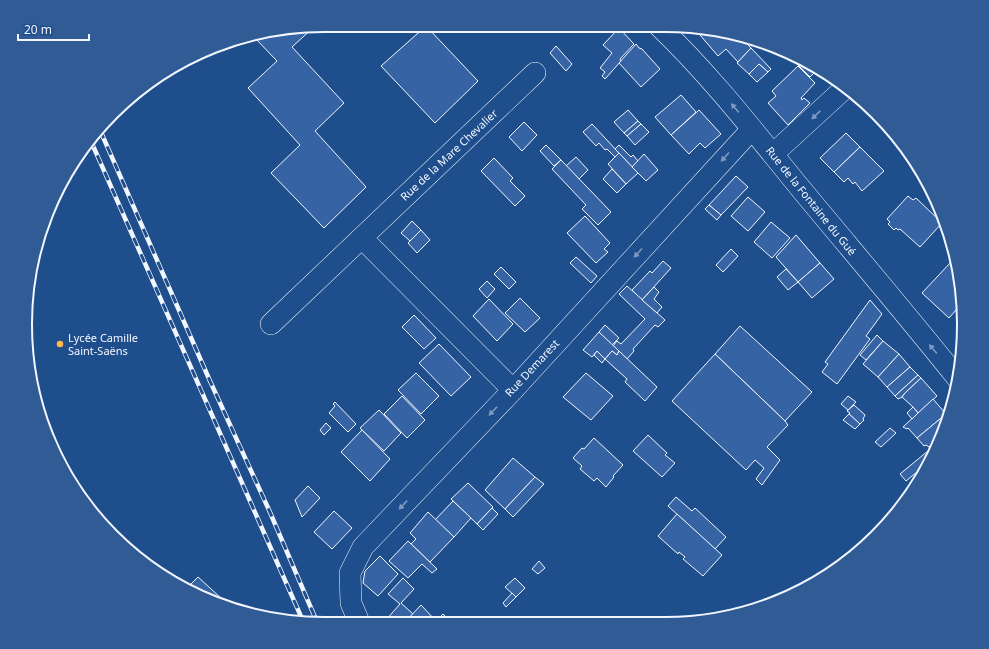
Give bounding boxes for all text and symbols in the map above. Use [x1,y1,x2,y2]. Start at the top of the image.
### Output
scale bar [18,16,89,42]
text: 20 m [24,21,52,38]
one-way arrow [730,103,739,114]
street label: Rue de la Mare Chevalier [397,105,501,204]
one-way arrow [811,110,821,119]
street label: Rue de la Fontaine du Gué [763,143,860,258]
one-way arrow [721,152,730,163]
one-way arrow [633,248,642,258]
place label: Lycée Camille Saint-Saëns [68,330,138,358]
street label: Rue Demarest [501,336,562,400]
marker: Lycée Camille Saint-Saëns [55,339,65,349]
one-way arrow [929,344,938,354]
one-way arrow [488,406,498,416]
one-way arrow [398,500,408,510]

